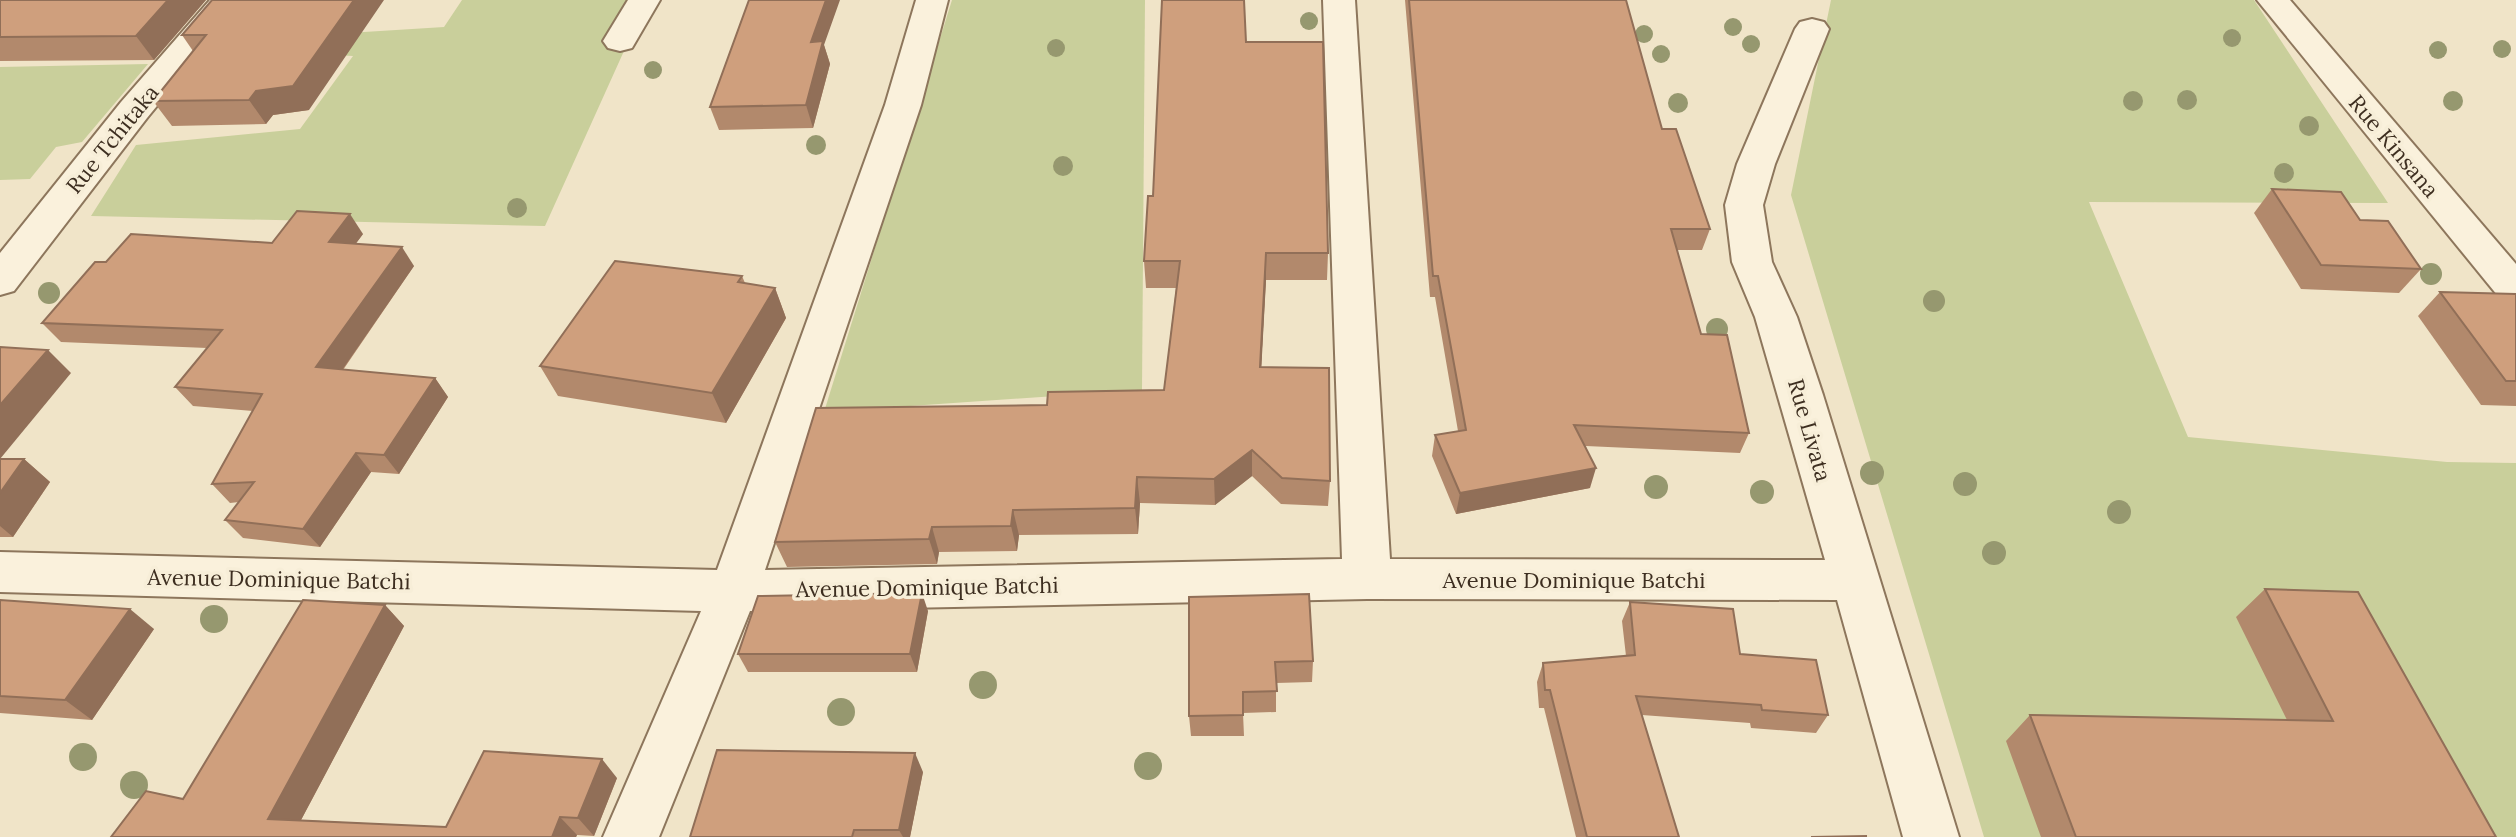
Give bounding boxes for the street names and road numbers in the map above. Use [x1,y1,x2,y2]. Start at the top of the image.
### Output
street label: Rue Tchitaka [60,79,164,199]
street label: Rue Kinsana [2343,89,2445,203]
street label: Rue Livata [1782,375,1838,485]
street label: Avenue Dominique Batchi [146,563,411,595]
street label: Avenue Dominique Batchi [1441,566,1706,594]
street label: Avenue Dominique Batchi [794,571,1059,603]

